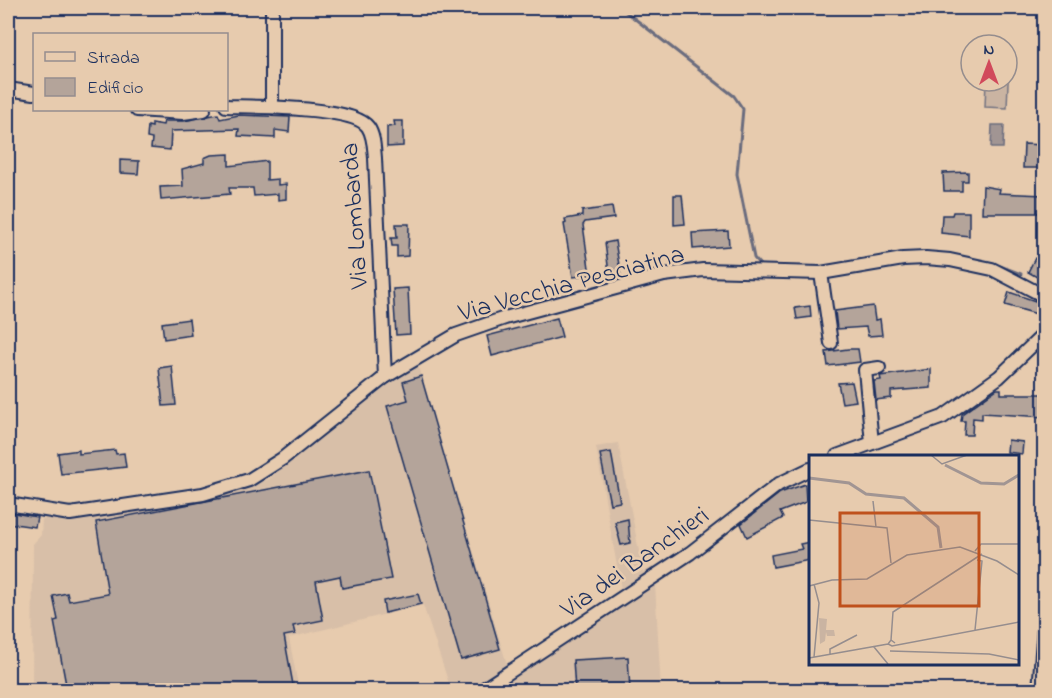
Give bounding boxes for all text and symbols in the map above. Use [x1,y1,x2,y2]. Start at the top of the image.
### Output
legend [33,33,228,111]
north arrow [959,33,1019,93]
text: N [984,38,995,62]
text: Strada [87,46,140,72]
text: Edificio [87,76,143,102]
street label: Via Lombarda [332,141,380,291]
street label: Via Vecchia Pesciatina [454,236,689,334]
inset map [809,455,1019,665]
street label: Via dei Banchieri [553,498,718,629]

